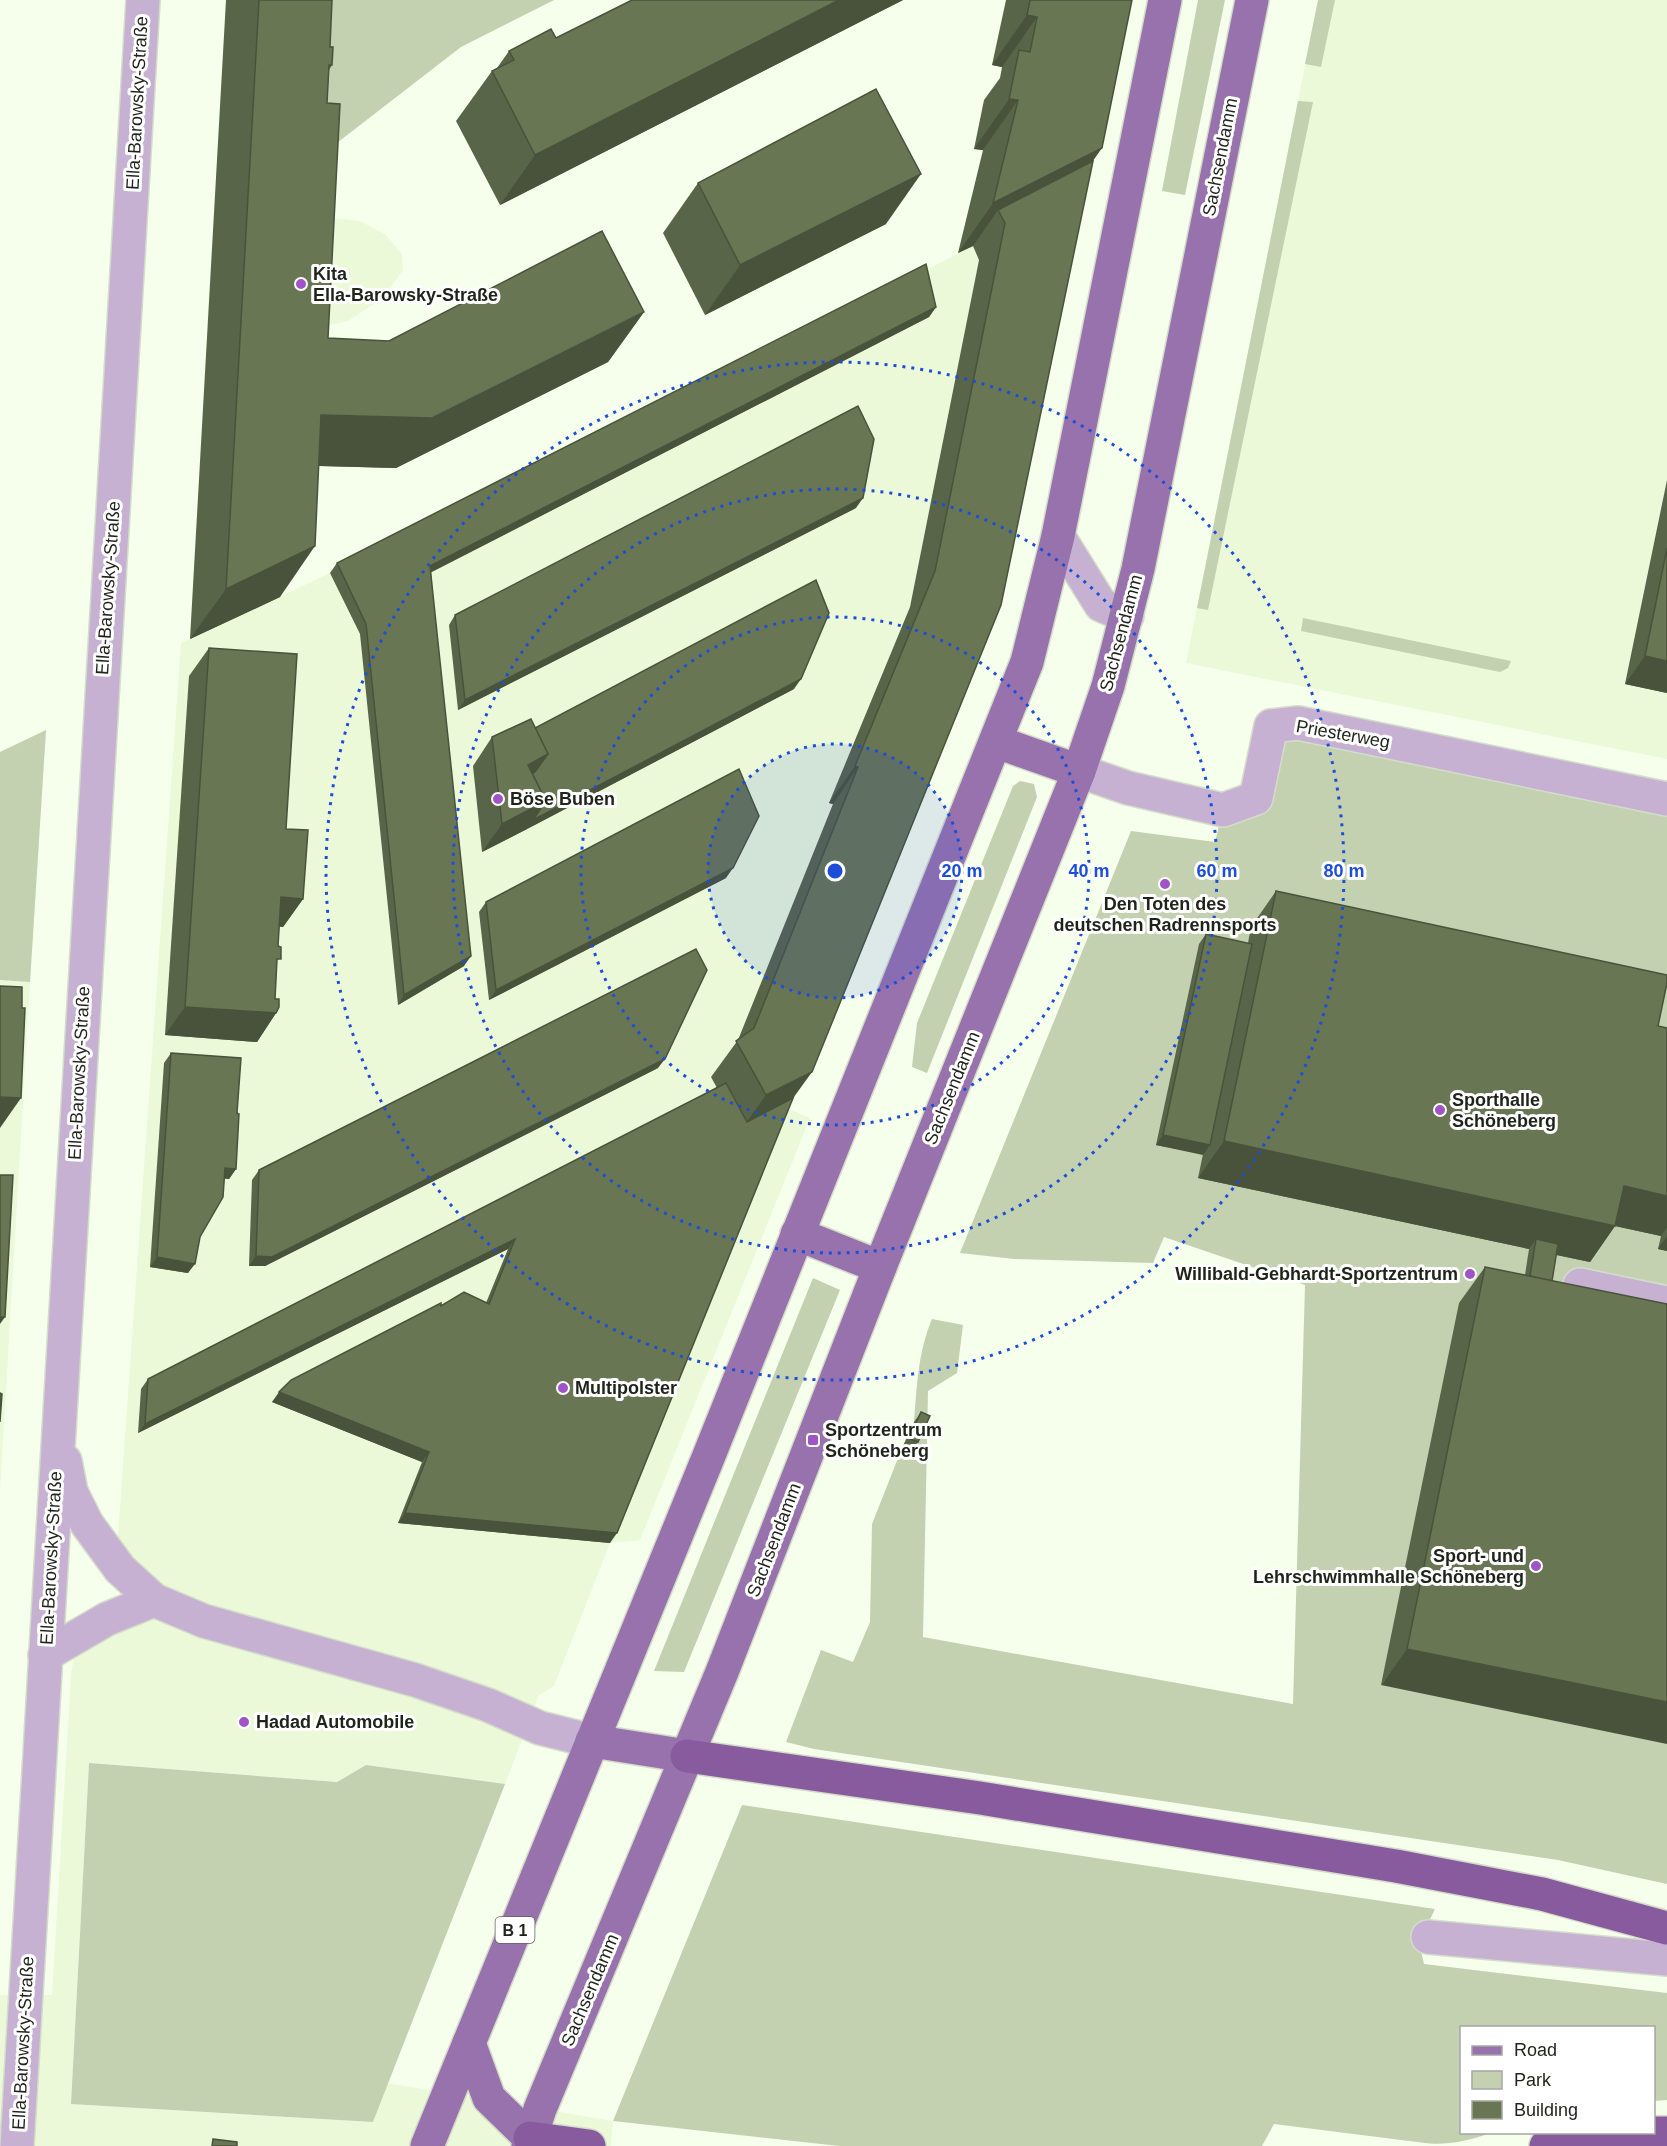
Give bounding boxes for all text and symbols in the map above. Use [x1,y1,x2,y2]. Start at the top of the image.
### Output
street label: Ella-Barowsky-Straße [122,16,152,190]
street label: Sachsendamm [1199,96,1241,218]
place label: Kita Ella-Barowsky-Straße [313,264,498,305]
marker: Kita Ella-Barowsky-Straße [294,277,308,291]
street label: Ella-Barowsky-Straße [92,500,124,676]
street label: Sachsendamm [1096,572,1146,694]
street label: Priesterweg [1294,716,1392,752]
place label: Böse Buben [510,789,615,809]
marker: Böse Buben [491,792,505,806]
centre of rings [825,861,845,881]
text: 20 m [941,861,983,881]
text: 40 m [1068,861,1110,881]
text: 60 m [1196,861,1238,881]
text: 80 m [1323,861,1365,881]
marker: Den Toten des deutschen Radrennsports [1158,877,1172,891]
place label: Den Toten des deutschen Radrennsports [1053,894,1277,935]
street label: Ella-Barowsky-Straße [64,986,94,1160]
street label: Sachsendamm [920,1029,984,1147]
place label: Sporthalle Schöneberg [1452,1090,1556,1131]
marker: Sporthalle Schöneberg [1433,1103,1447,1117]
place label: Willibald-Gebhardt-Sportzentrum [1175,1264,1458,1284]
marker: Willibald-Gebhardt-Sportzentrum [1463,1267,1477,1281]
place label: Multipolster [575,1378,677,1398]
marker: Multipolster [556,1381,570,1395]
place label: Sportzentrum Schöneberg [825,1420,942,1461]
marker: Sportzentrum Schöneberg [806,1433,820,1447]
street label: Ella-Barowsky-Straße [36,1471,66,1645]
street label: Sachsendamm [743,1480,805,1600]
place label: Sport- und Lehrschwimmhalle Schöneberg [1253,1546,1524,1587]
marker: Sport- und Lehrschwimmhalle Schöneberg [1529,1559,1543,1573]
place label: Hadad Automobile [256,1712,414,1732]
marker: Hadad Automobile [237,1715,251,1729]
road number: B 1 [496,1917,534,1943]
street label: Sachsendamm [557,1931,623,2049]
street label: Ella-Barowsky-Straße [8,1956,38,2130]
legend [1460,2026,1655,2134]
text: Road [1514,2040,1557,2060]
text: Park [1514,2070,1552,2090]
text: Building [1514,2100,1578,2120]

